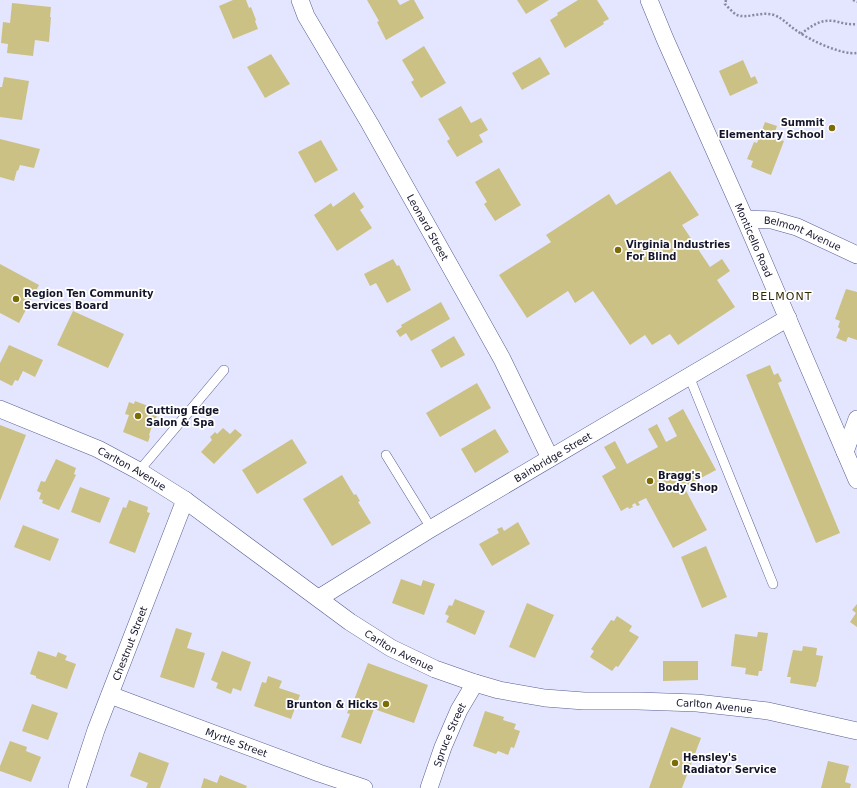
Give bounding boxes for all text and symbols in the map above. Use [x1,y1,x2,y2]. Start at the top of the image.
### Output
place label: Summit Elementary School [719,117,824,140]
marker: Summit Elementary School [827,123,837,133]
street label: Leonard Street [405,192,451,262]
street label: Monticello Road [733,201,775,279]
street label: Belmont Avenue [764,214,843,252]
place label: Virginia Industries For Blind [626,239,730,262]
marker: Virginia Industries For Blind [613,245,623,255]
place label: Region Ten Community Services Board [24,288,154,311]
district label: BELMONT [752,290,812,303]
marker: Region Ten Community Services Board [11,294,21,304]
place label: Cutting Edge Salon & Spa [146,405,219,428]
marker: Cutting Edge Salon & Spa [133,411,143,421]
street label: Bainbridge Street [512,430,593,484]
street label: Carlton Avenue [96,445,168,492]
place label: Bragg's Body Shop [658,470,718,493]
marker: Bragg's Body Shop [645,476,655,486]
street label: Chestnut Street [110,604,149,682]
street label: Carlton Avenue [363,627,436,673]
street label: Carlton Avenue [676,697,753,715]
place label: Brunton & Hicks [286,699,378,710]
marker: Brunton & Hicks [381,699,391,709]
street label: Spruce Street [431,701,468,768]
street label: Myrtle Street [204,726,269,759]
place label: Hensley's Radiator Service [683,752,777,775]
marker: Hensley's Radiator Service [670,758,680,768]

